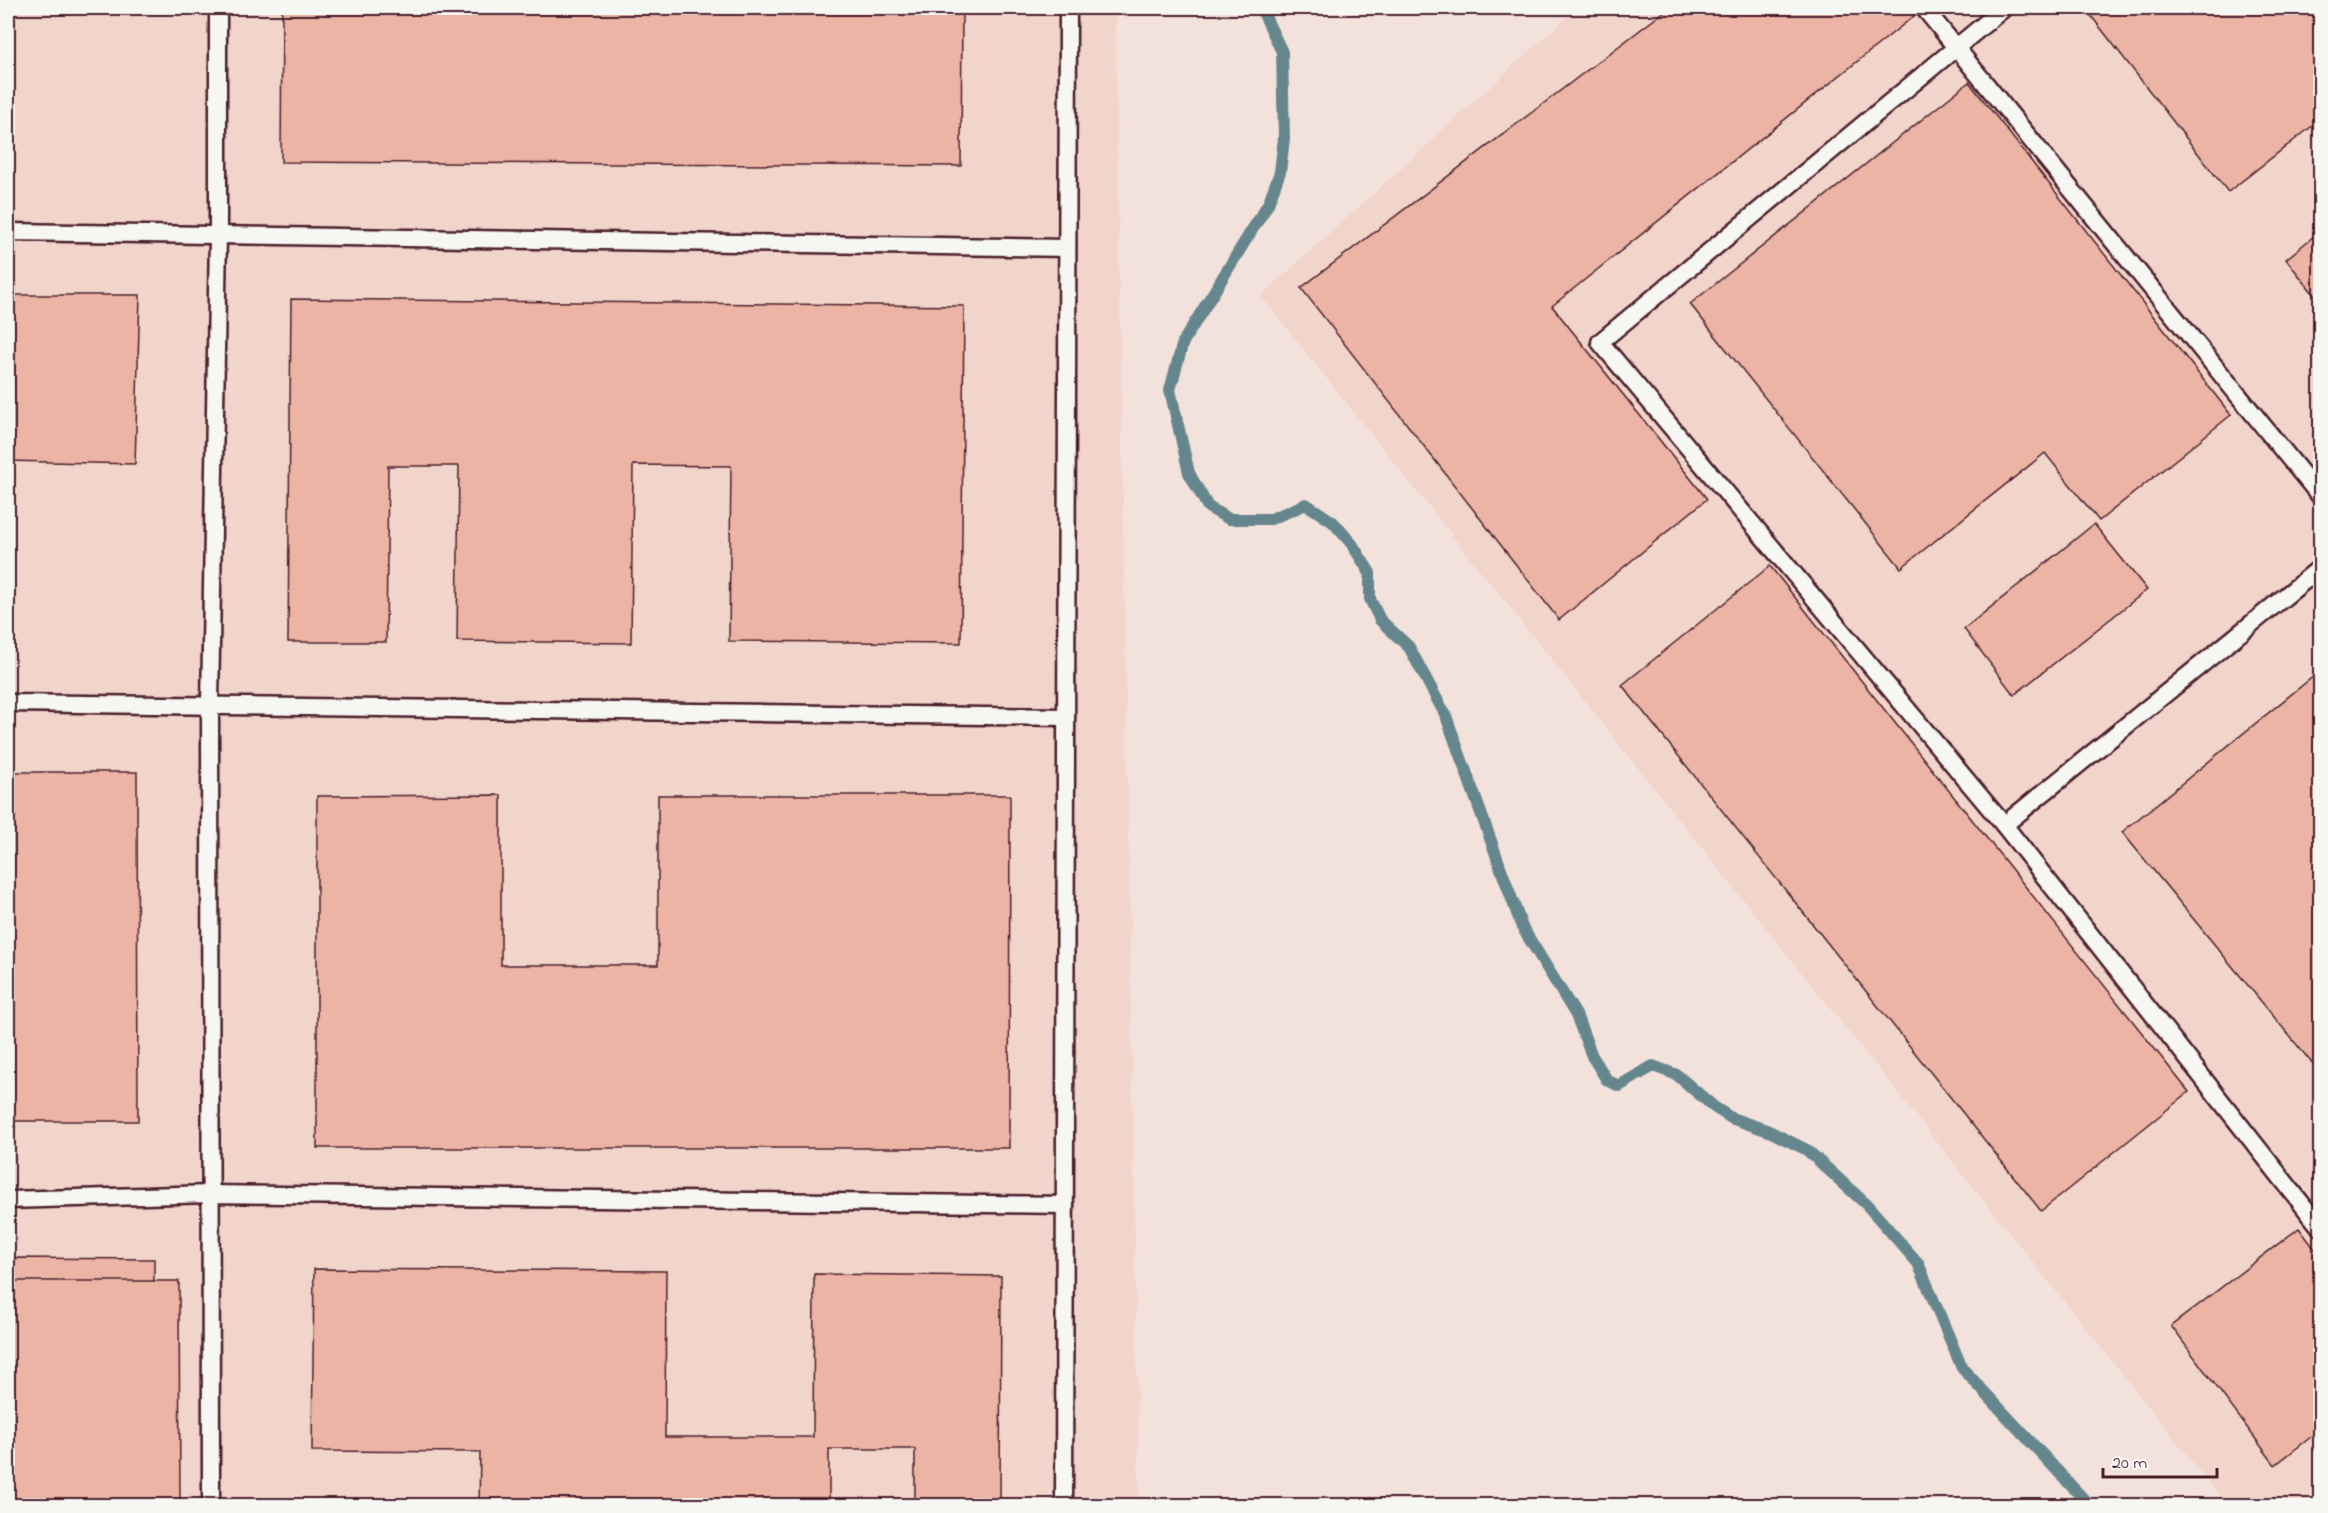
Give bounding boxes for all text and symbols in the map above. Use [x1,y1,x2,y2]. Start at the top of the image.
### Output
scale bar [2103,1441,2217,1479]
text: 20 m [2112,1451,2147,1477]

